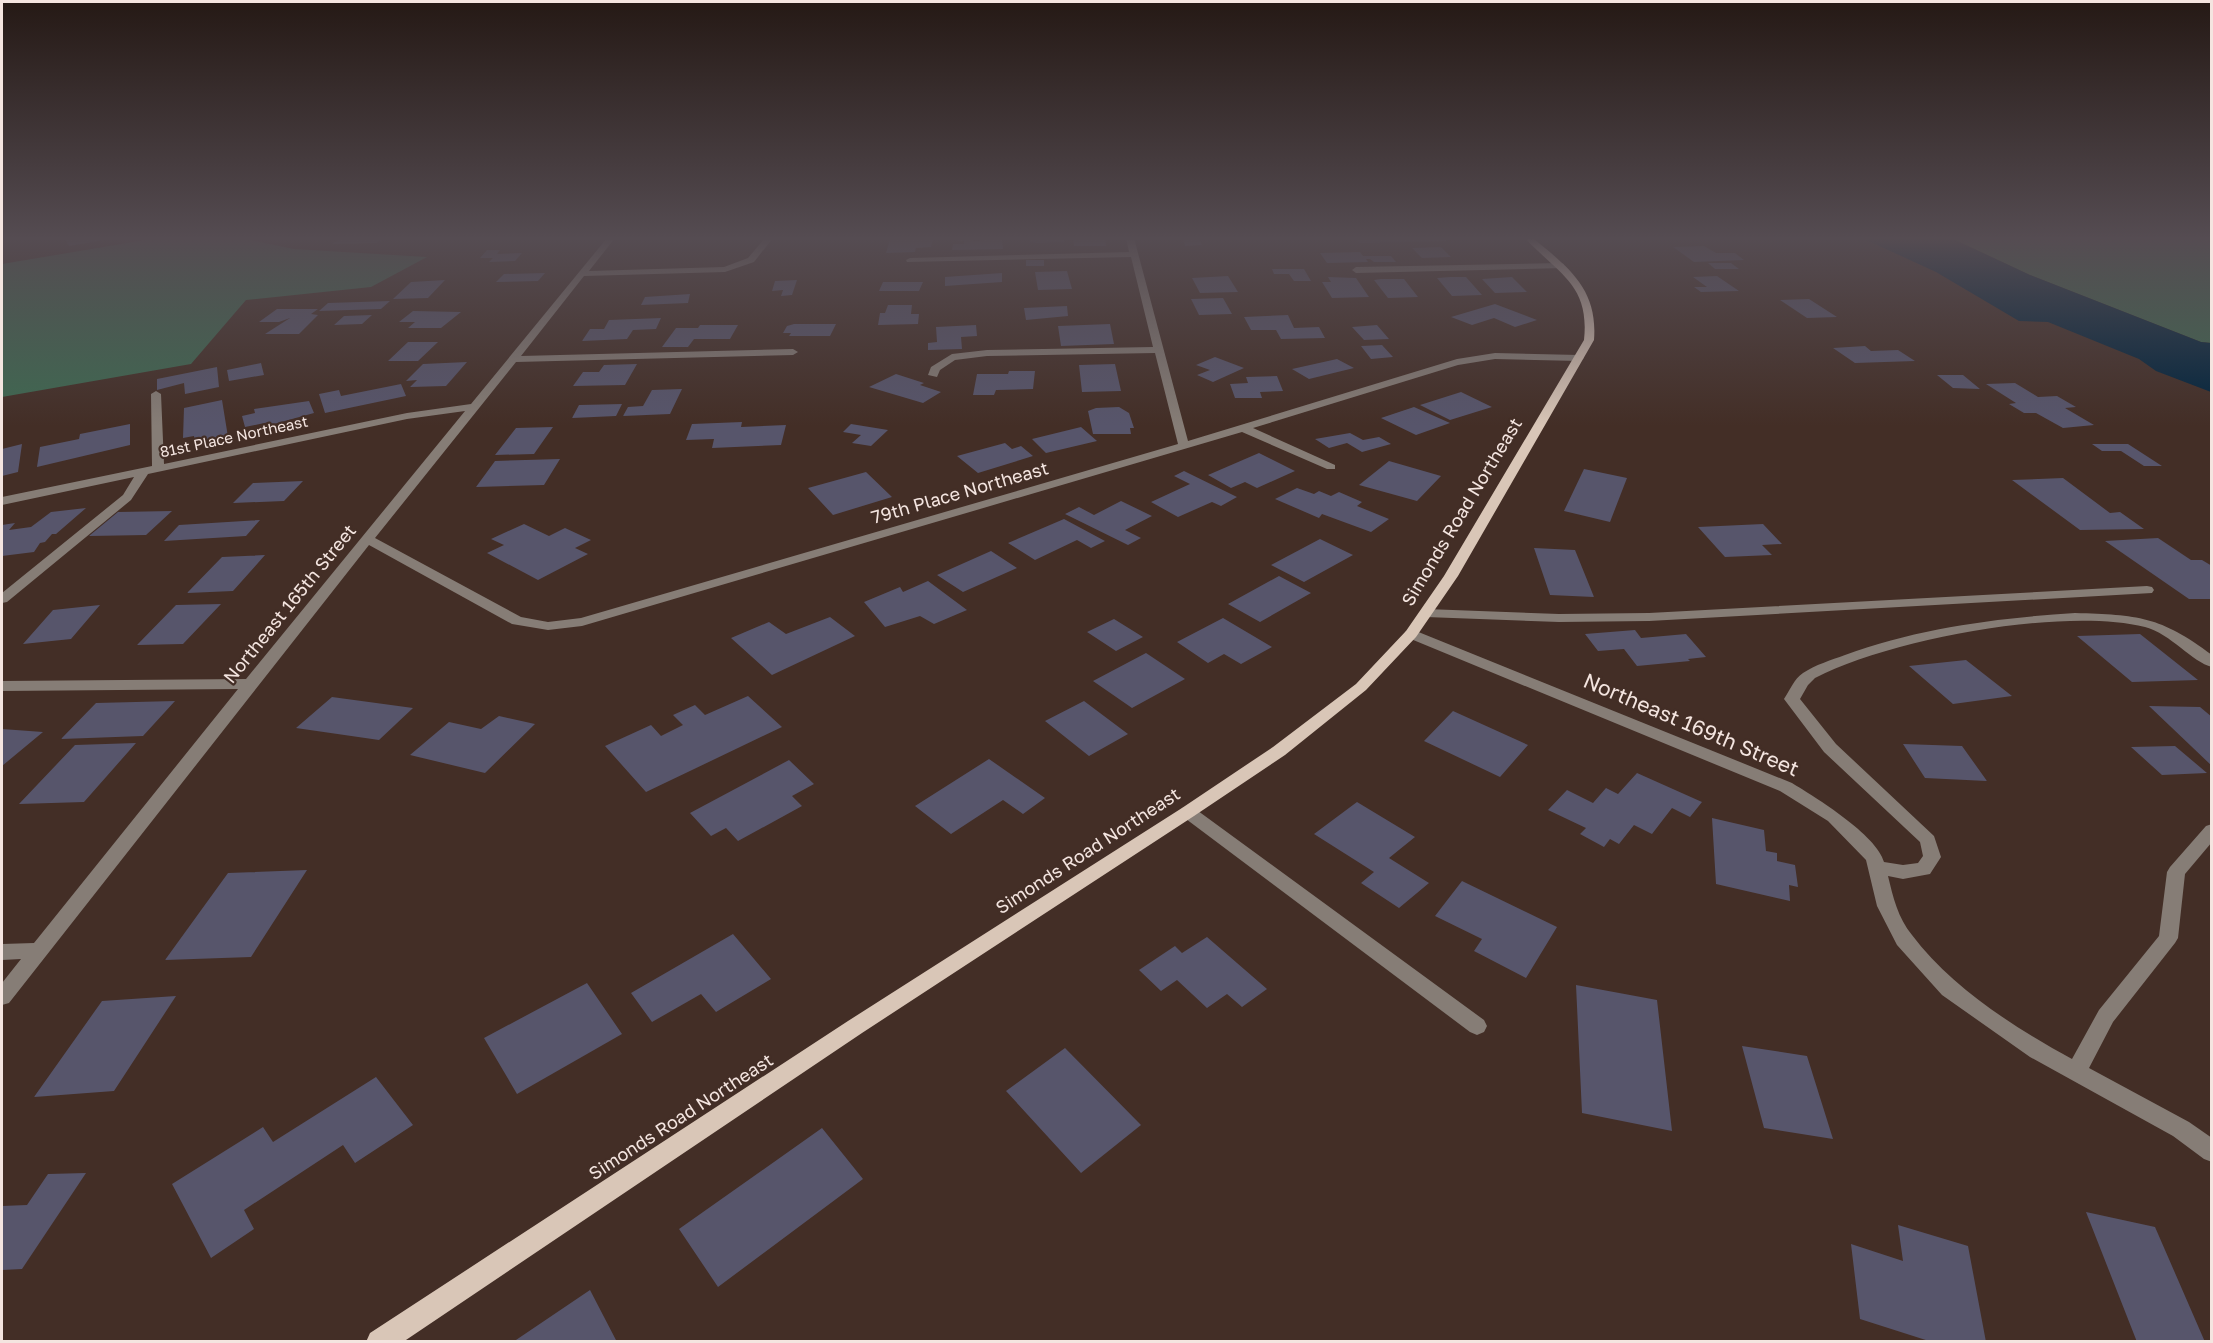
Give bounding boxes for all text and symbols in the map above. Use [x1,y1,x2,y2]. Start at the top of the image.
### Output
street label: 81st Place Northeast [158,412,309,460]
street label: Simonds Road Northeast [1396,414,1526,609]
street label: 79th Place Northeast [869,456,1051,528]
street label: Northeast 165th Street [218,519,360,687]
street label: Northeast 169th Street [1580,667,1803,781]
street label: Simonds Road Northeast [991,782,1184,918]
street label: Simonds Road Northeast [584,1048,777,1184]

